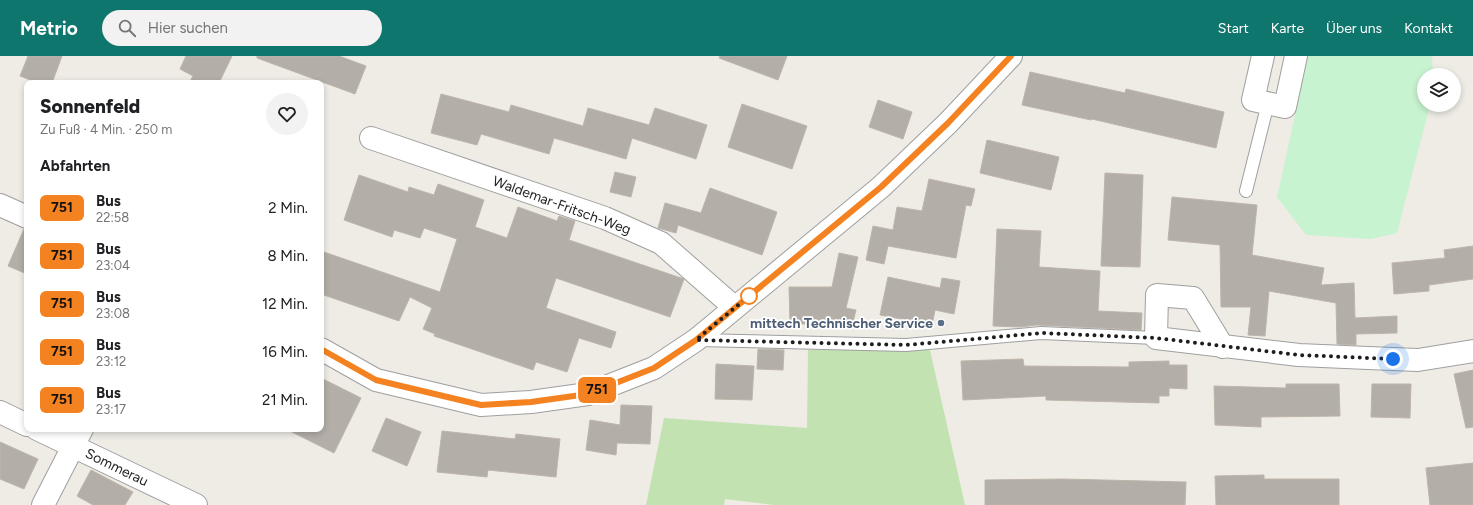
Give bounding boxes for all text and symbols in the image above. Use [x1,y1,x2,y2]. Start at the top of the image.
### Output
search box [102,10,382,46]
text: Metrio [20,17,78,40]
icon: search [116,17,138,39]
text: Hier suchen [148,19,228,37]
text: Start [1218,20,1249,37]
text: Karte [1271,20,1304,37]
text: Über uns [1326,20,1382,37]
text: Kontakt [1404,20,1453,37]
map controls [1417,68,1461,112]
button: layers [1417,68,1461,112]
button: heart [266,93,308,135]
text: Sonnenfeld [40,95,140,118]
text: Zu Fuß · 4 Min. · 250 m [40,122,172,137]
text: Abfahrten [40,157,110,175]
street label: Waldemar-Fritsch-Weg [490,173,633,238]
text: Bus [96,192,121,210]
text: 751 [51,199,73,216]
text: 2 Min. [268,199,308,217]
text: 22:58 [96,210,129,225]
text: Bus [96,240,121,258]
text: 751 [51,247,73,264]
text: 8 Min. [267,247,308,265]
text: 23:04 [96,258,130,273]
unlabelled marker [740,287,758,305]
text: Bus [96,288,121,306]
text: 751 [51,295,73,312]
text: 12 Min. [262,295,308,313]
text: 23:08 [96,306,130,321]
place label: mittech Technischer Service [750,315,933,332]
marker: mittech Technischer Service [936,318,946,328]
text: Bus [96,336,121,354]
text: 751 [51,343,73,360]
text: 16 Min. [262,343,308,361]
your location [1383,349,1403,369]
text: 23:12 [96,354,126,369]
line badge: 751 [574,377,620,403]
text: 751 [586,381,608,398]
text: Bus [96,384,121,402]
text: 751 [51,391,73,408]
text: 21 Min. [262,391,308,409]
text: 23:17 [96,402,126,417]
street label: Sommerau [83,445,151,490]

